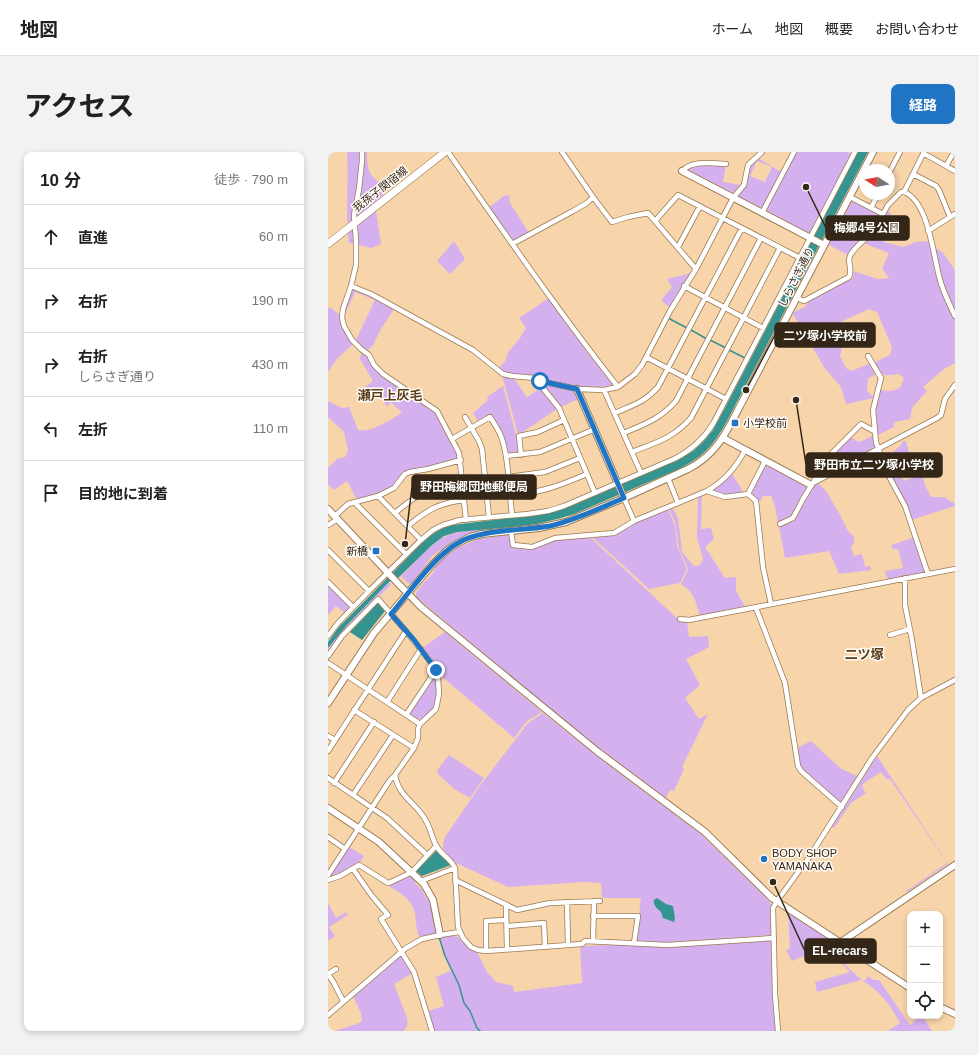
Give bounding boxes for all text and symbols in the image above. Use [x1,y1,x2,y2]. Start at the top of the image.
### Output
text: 地図 [20,19,58,40]
text: ホーム [711,21,753,37]
text: 地図 [775,21,803,37]
text: 概要 [825,21,853,37]
text: お問い合わせ [875,21,959,37]
button: 経路 [891,84,955,124]
text: アクセス [24,91,135,122]
street label: 我孫子関宿線 [350,164,410,214]
north arrow [859,164,895,200]
text: 10 分 [40,171,81,190]
text: 徒歩 · 790 m [214,172,288,187]
callout: 梅郷4号公園 [826,216,909,240]
text: 梅郷4号公園 [834,221,900,235]
icon: ahead [40,226,62,248]
text: 直進 [78,229,108,246]
text: 60 m [259,229,288,244]
street label: しらさぎ通り [776,245,816,309]
icon: right [40,290,62,312]
text: 右折 [78,293,108,310]
text: 190 m [252,293,288,308]
callout: 二ツ塚小学校前 [775,323,875,347]
text: 二ツ塚小学校前 [783,329,867,343]
text: 右折 [78,348,108,365]
icon: right [40,354,62,376]
text: 430 m [252,357,288,372]
text: しらさぎ通り [78,369,156,384]
route start [531,372,549,390]
district label: 瀬戸上灰毛 [357,388,423,403]
place label: 小学校前 [743,417,787,429]
icon: left [40,418,62,440]
marker: 小学校前 [730,418,740,428]
text: 左折 [78,421,108,438]
text: 110 m [253,421,288,436]
callout: 野田市立二ツ塚小学校 [806,453,942,477]
text: 野田市立二ツ塚小学校 [814,458,934,472]
callout: 野田梅郷団地郵便局 [412,475,536,499]
text: 野田梅郷団地郵便局 [420,480,528,494]
icon: arrive [40,482,62,504]
text: 目的地に到着 [78,485,168,502]
place label: 新橋 [346,545,368,557]
marker: 新橋 [371,546,381,556]
district label: 二ツ塚 [844,647,884,662]
route end [427,661,445,679]
place label: BODY SHOP YAMANAKA [772,847,837,872]
marker: BODY SHOP YAMANAKA [759,854,769,864]
map controls [907,911,943,1019]
button: + [907,911,943,947]
callout: EL-recars [805,939,876,963]
text: EL-recars [812,944,868,958]
button: − [907,947,943,983]
button: locate [907,983,943,1019]

